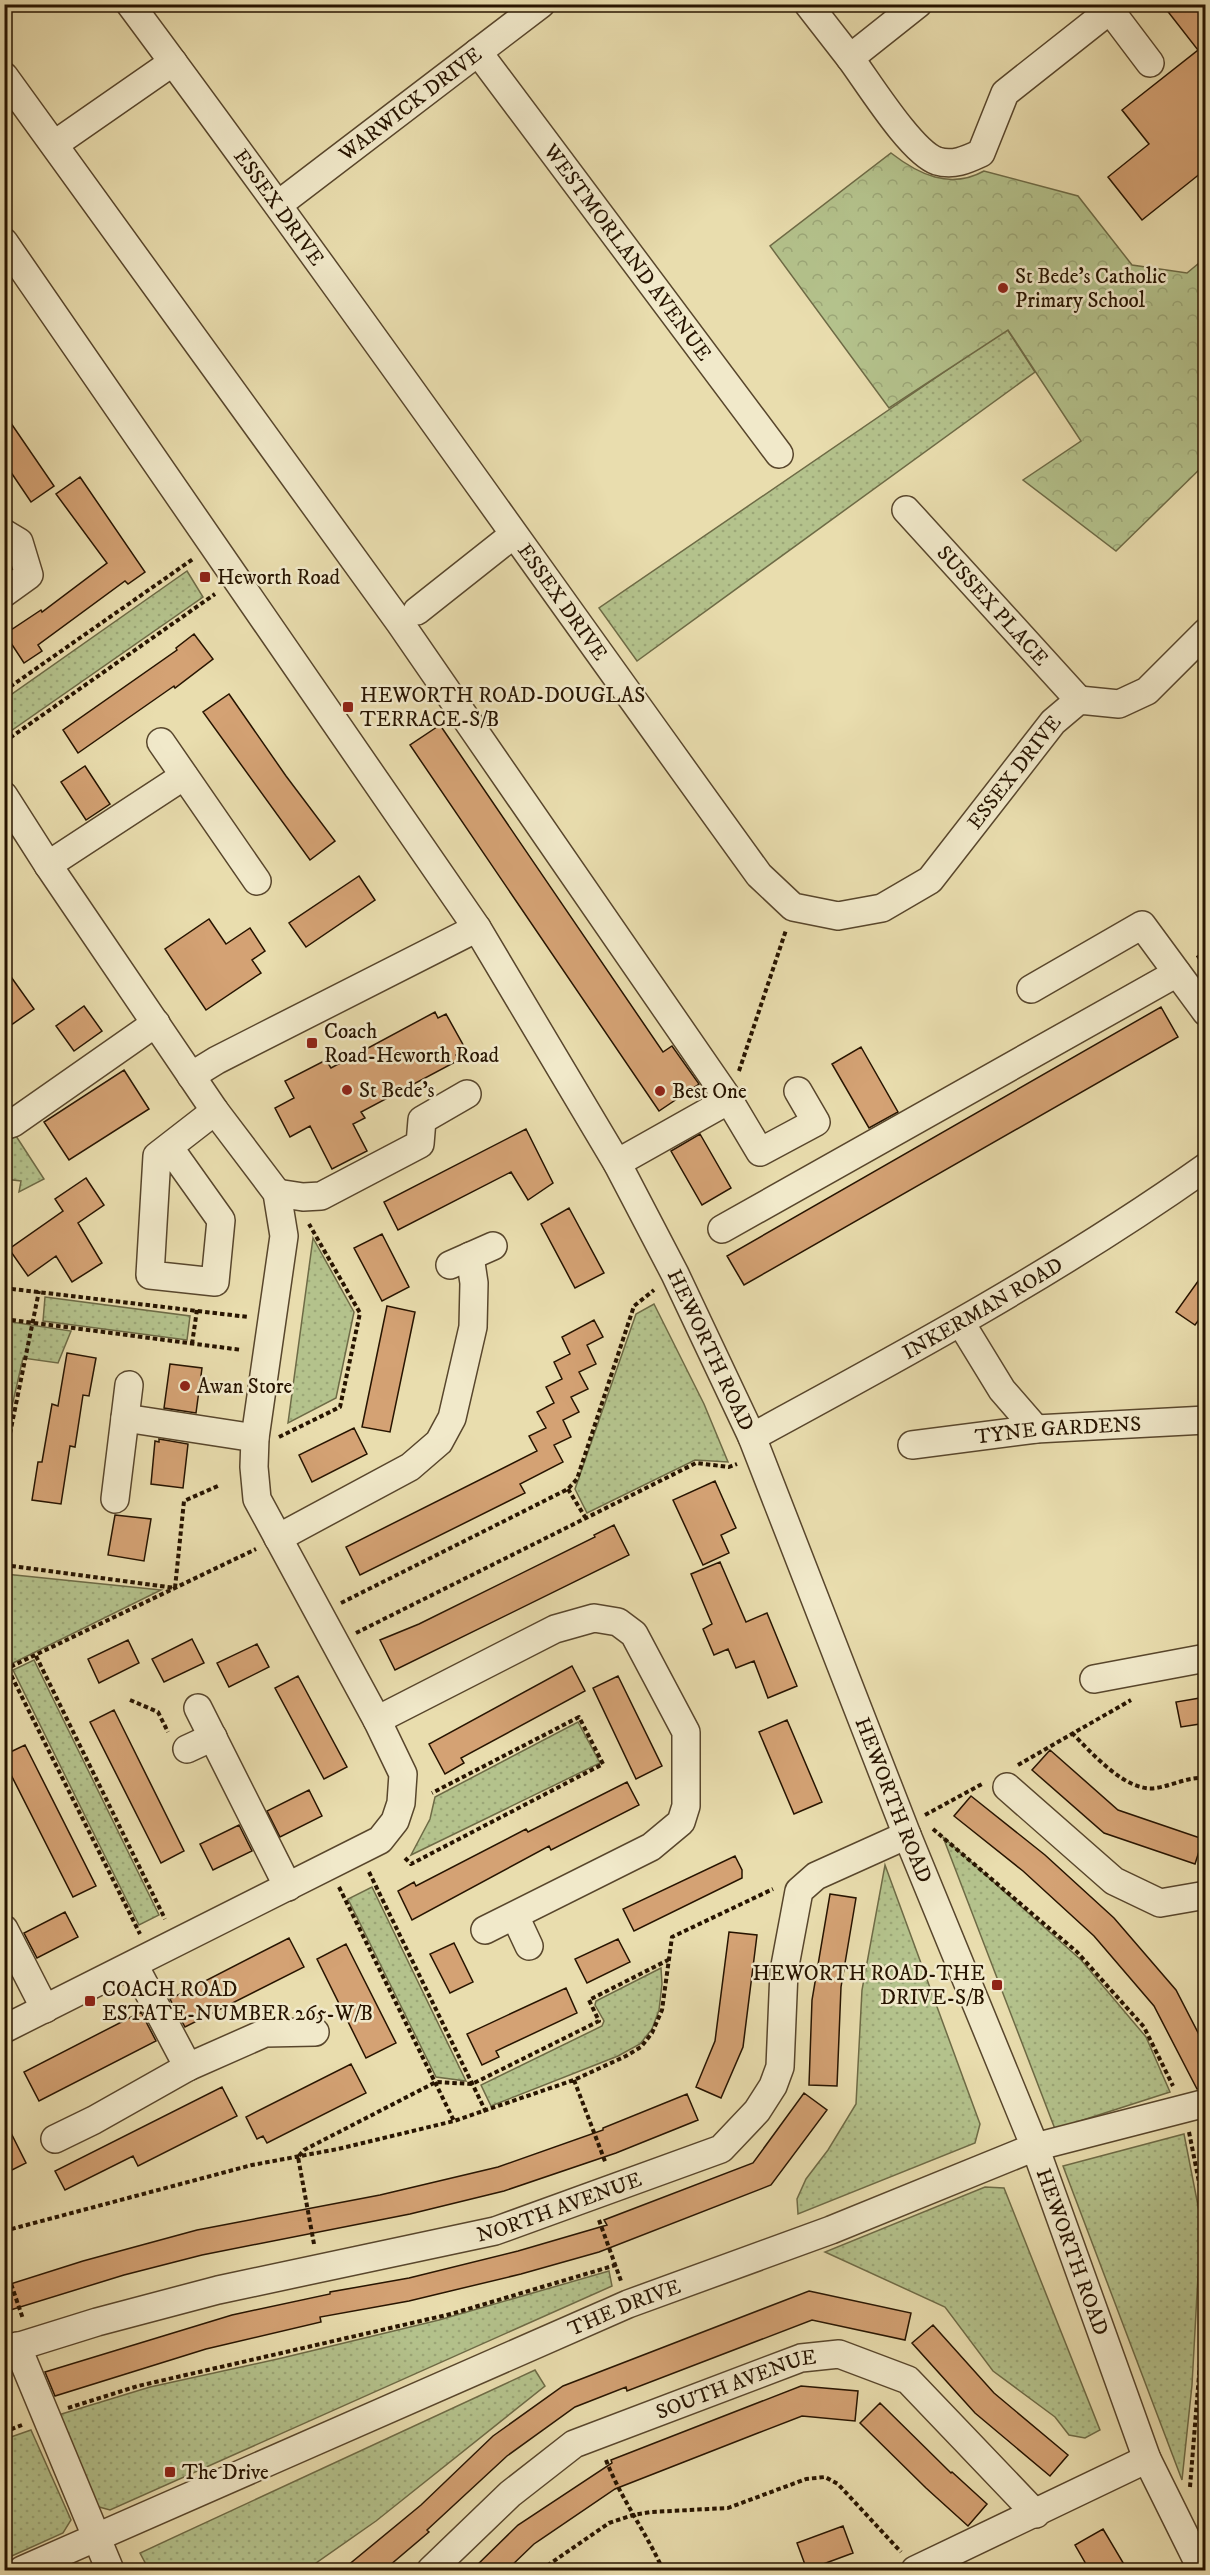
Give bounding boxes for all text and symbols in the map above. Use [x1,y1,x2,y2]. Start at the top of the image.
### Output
street label: WARWICK DRIVE [333,42,487,168]
street label: WESTMORLAND AVENUE [537,138,717,366]
street label: ESSEX DRIVE [227,144,329,271]
place label: St Bede's Catholic Primary School [1015,264,1166,314]
marker: St Bede's Catholic Primary School [996,281,1010,295]
street label: ESSEX DRIVE [511,539,613,666]
street label: SUSSEX PLACE [931,540,1054,672]
place label: Heworth Road [217,565,341,591]
marker: Heworth Road [198,570,212,584]
place label: HEWORTH ROAD-DOUGLAS TERRACE-S/B [360,683,645,733]
marker: HEWORTH ROAD-DOUGLAS TERRACE-S/B [341,700,355,714]
street label: ESSEX DRIVE [962,710,1067,835]
place label: Coach Road-Heworth Road [324,1019,500,1069]
marker: Coach Road-Heworth Road [305,1036,319,1050]
place label: St Bede's [359,1078,435,1104]
place label: Best One [672,1079,747,1105]
marker: St Bede's [340,1083,354,1097]
marker: Best One [653,1084,667,1098]
street label: INKERMAN ROAD [898,1252,1068,1366]
street label: HEWORTH ROAD [661,1265,759,1435]
place label: Awan Store [197,1374,293,1400]
marker: Awan Store [178,1379,192,1393]
street label: TYNE GARDENS [974,1411,1142,1451]
street label: HEWORTH ROAD [848,1714,937,1887]
place label: HEWORTH ROAD-THE DRIVE-S/B [752,1961,985,2011]
place label: COACH ROAD ESTATE-NUMBER 265-W/B [102,1977,373,2027]
marker: HEWORTH ROAD-THE DRIVE-S/B [990,1978,1004,1992]
marker: COACH ROAD ESTATE-NUMBER 265-W/B [83,1994,97,2008]
street label: HEWORTH ROAD [1030,2165,1114,2339]
street label: NORTH AVENUE [475,2167,645,2249]
street label: THE DRIVE [564,2274,684,2343]
street label: SOUTH AVENUE [652,2344,818,2426]
place label: The Drive [182,2460,269,2486]
marker: The Drive [163,2465,177,2479]

